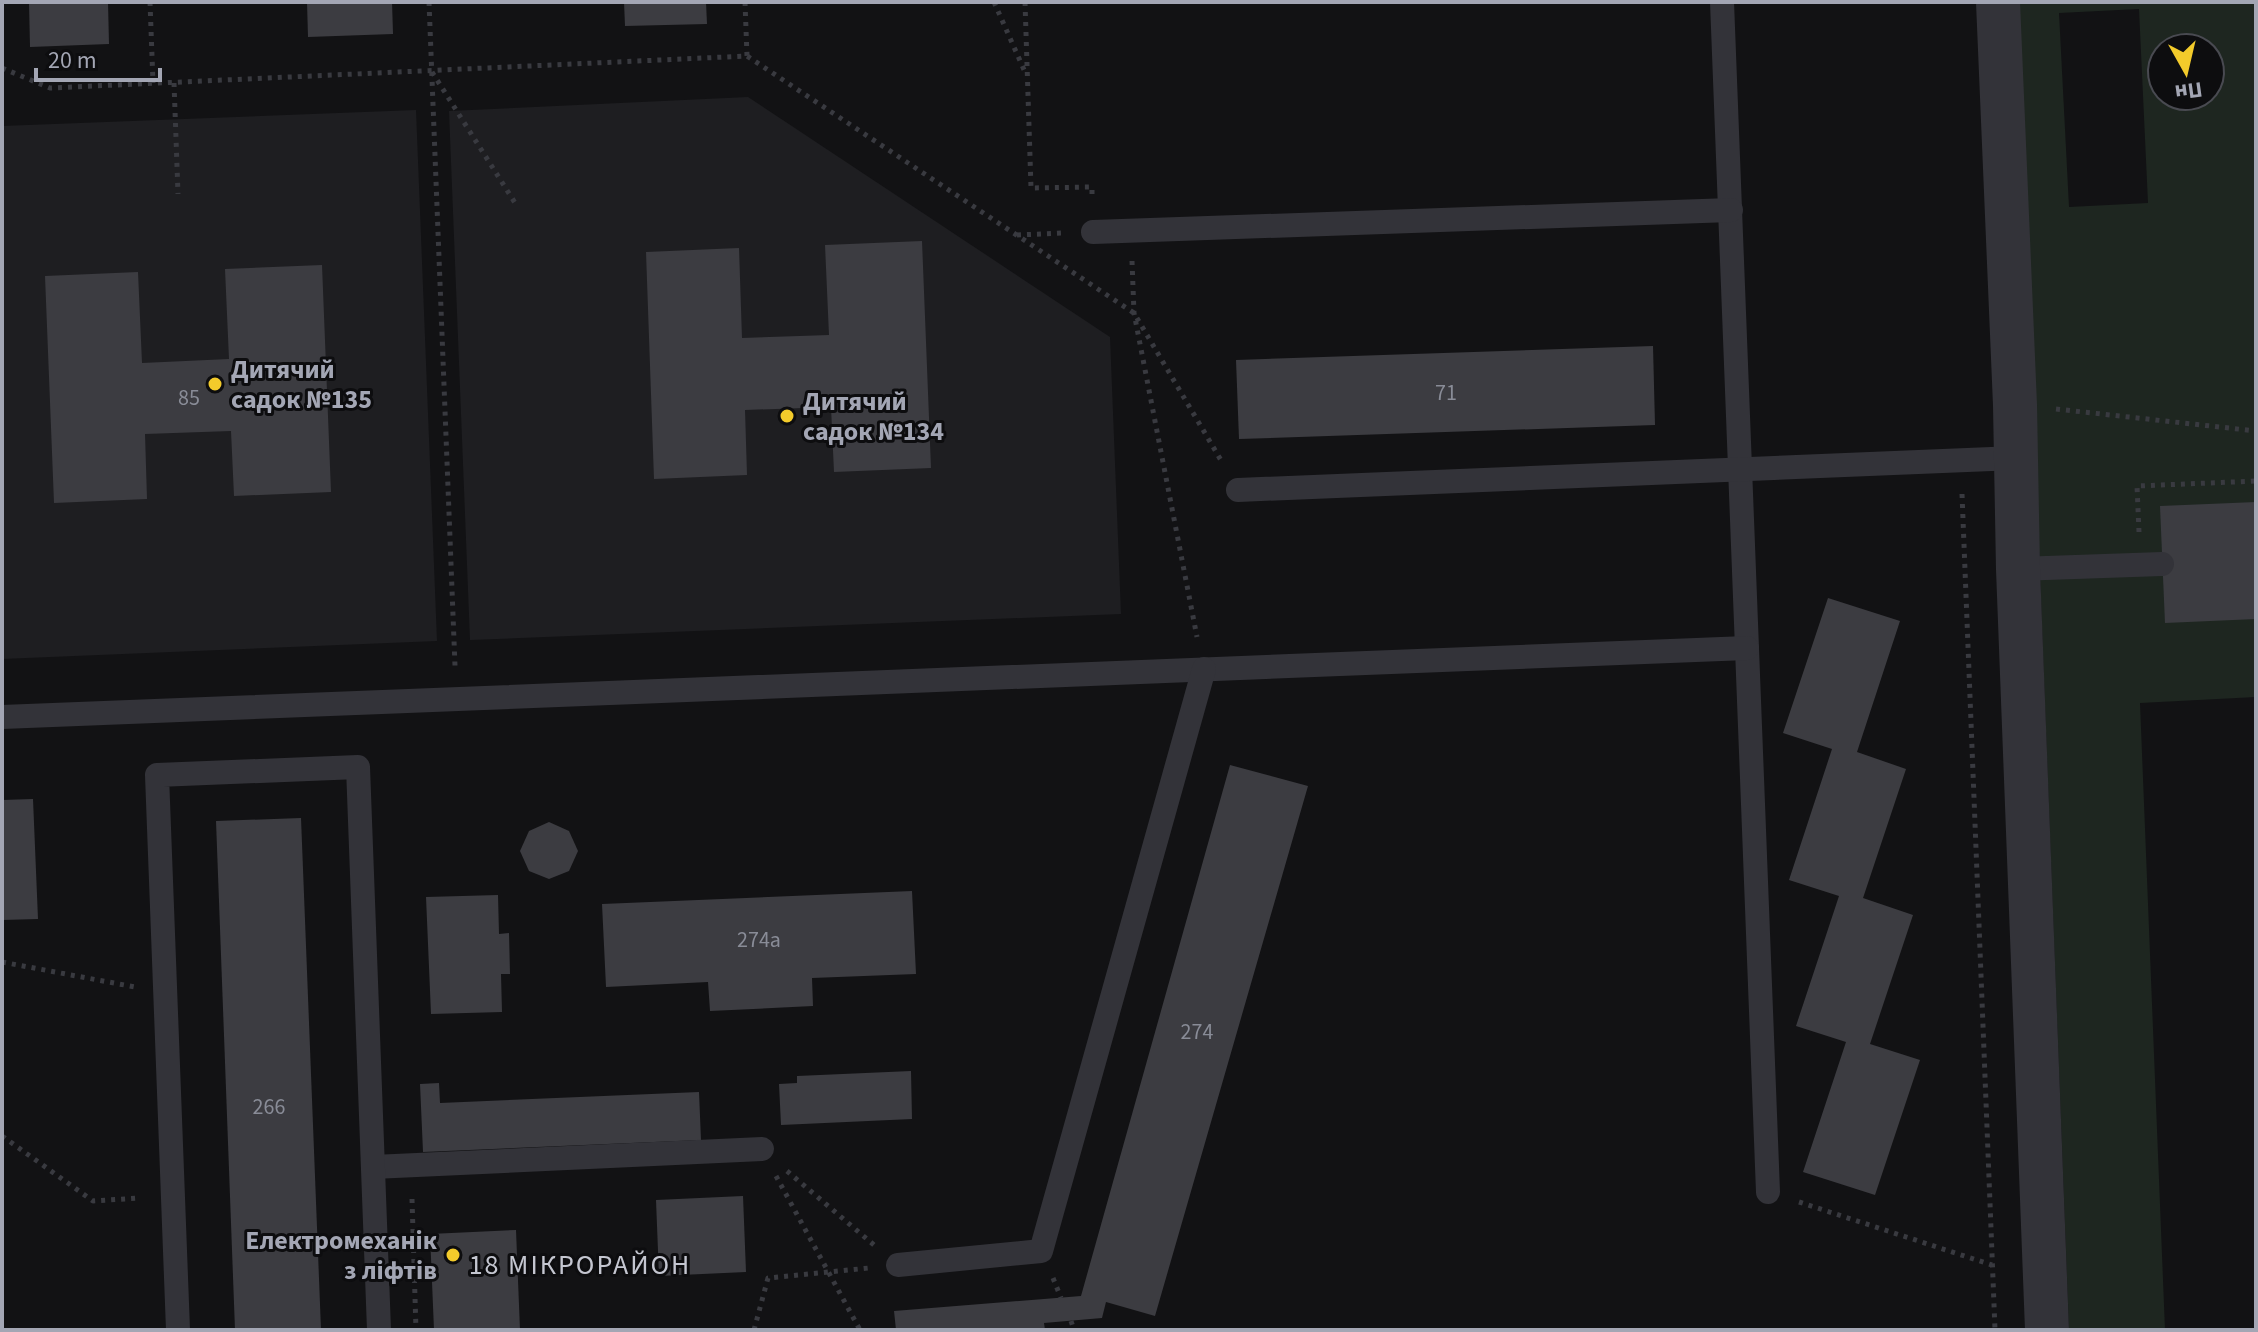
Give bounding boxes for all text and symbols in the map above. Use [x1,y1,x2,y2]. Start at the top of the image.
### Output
scale bar [36,32,160,82]
north arrow [2146,32,2226,112]
text: 20 m [48,43,97,78]
text: Пн [2173,73,2204,109]
place label: Дитячий садок №135 [231,351,372,418]
marker: Дитячий садок №135 [206,375,224,393]
house number: 71 [1435,377,1457,409]
house number: 85 [178,382,200,414]
place label: Дитячий садок №134 [803,383,944,450]
marker: Дитячий садок №134 [778,407,796,425]
house number: 274а [737,924,781,956]
house number: 274 [1181,1016,1213,1048]
house number: 266 [253,1091,285,1123]
place label: Електромеханік з ліфтів [245,1222,438,1289]
district label: 18 МІКРОРАЙОН [469,1245,691,1285]
marker: Електромеханік з ліфтів [444,1246,462,1264]

